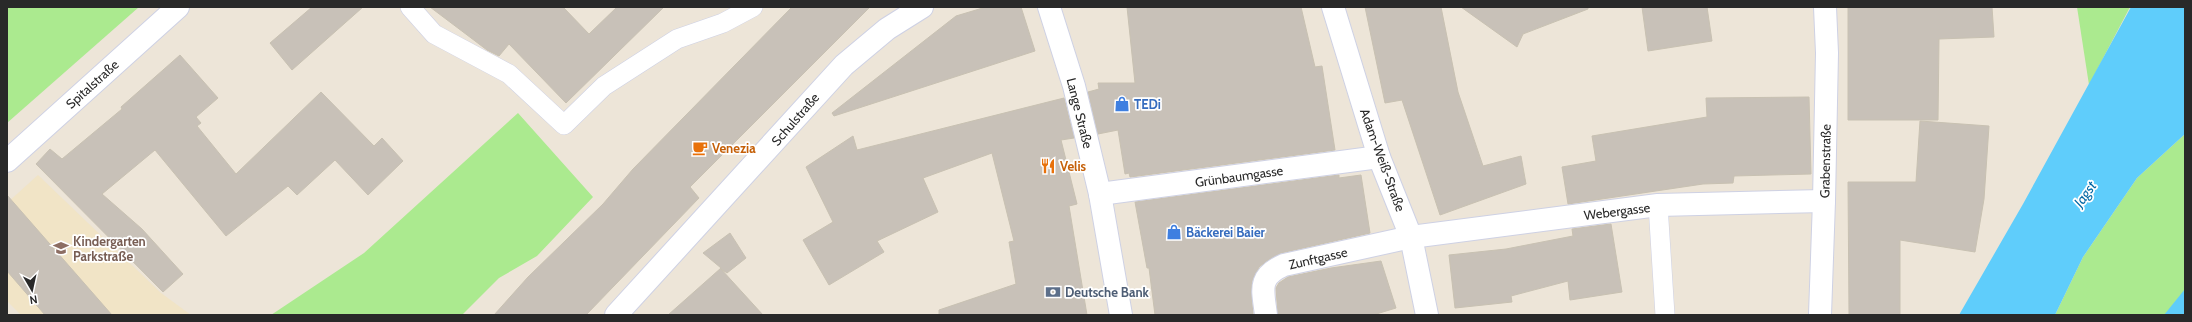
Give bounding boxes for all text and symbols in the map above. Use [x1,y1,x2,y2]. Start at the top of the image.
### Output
street label: Spitalstraße [62,56,122,112]
street label: Lange Straße [1064,76,1097,150]
street label: Schulstraße [768,89,822,149]
shop icon: TEDi [1113,95,1131,113]
place label: TEDi [1134,96,1161,112]
street label: Adam-Weiß-Straße [1357,106,1409,214]
street label: Grabenstraße [1816,123,1834,198]
cafe icon: Venezia [691,139,709,157]
place label: Venezia [712,140,756,156]
restaurant icon: Velis [1039,157,1057,175]
place label: Velis [1060,158,1087,174]
street label: Grünbaumgasse [1194,162,1284,190]
water label: Jagst [2069,177,2101,212]
street label: Webergasse [1583,199,1651,223]
shop icon: Bäckerei Baier [1165,223,1183,241]
place label: Bäckerei Baier [1186,224,1266,240]
place label: Kindergarten Parkstraße [73,233,146,264]
school or university icon: Kindergarten Parkstraße [52,239,70,257]
street label: Zunftgasse [1287,243,1349,272]
north arrow [12,270,52,310]
bank icon: Deutsche Bank [1044,283,1062,301]
place label: Deutsche Bank [1065,284,1150,300]
text: N [29,292,39,307]

